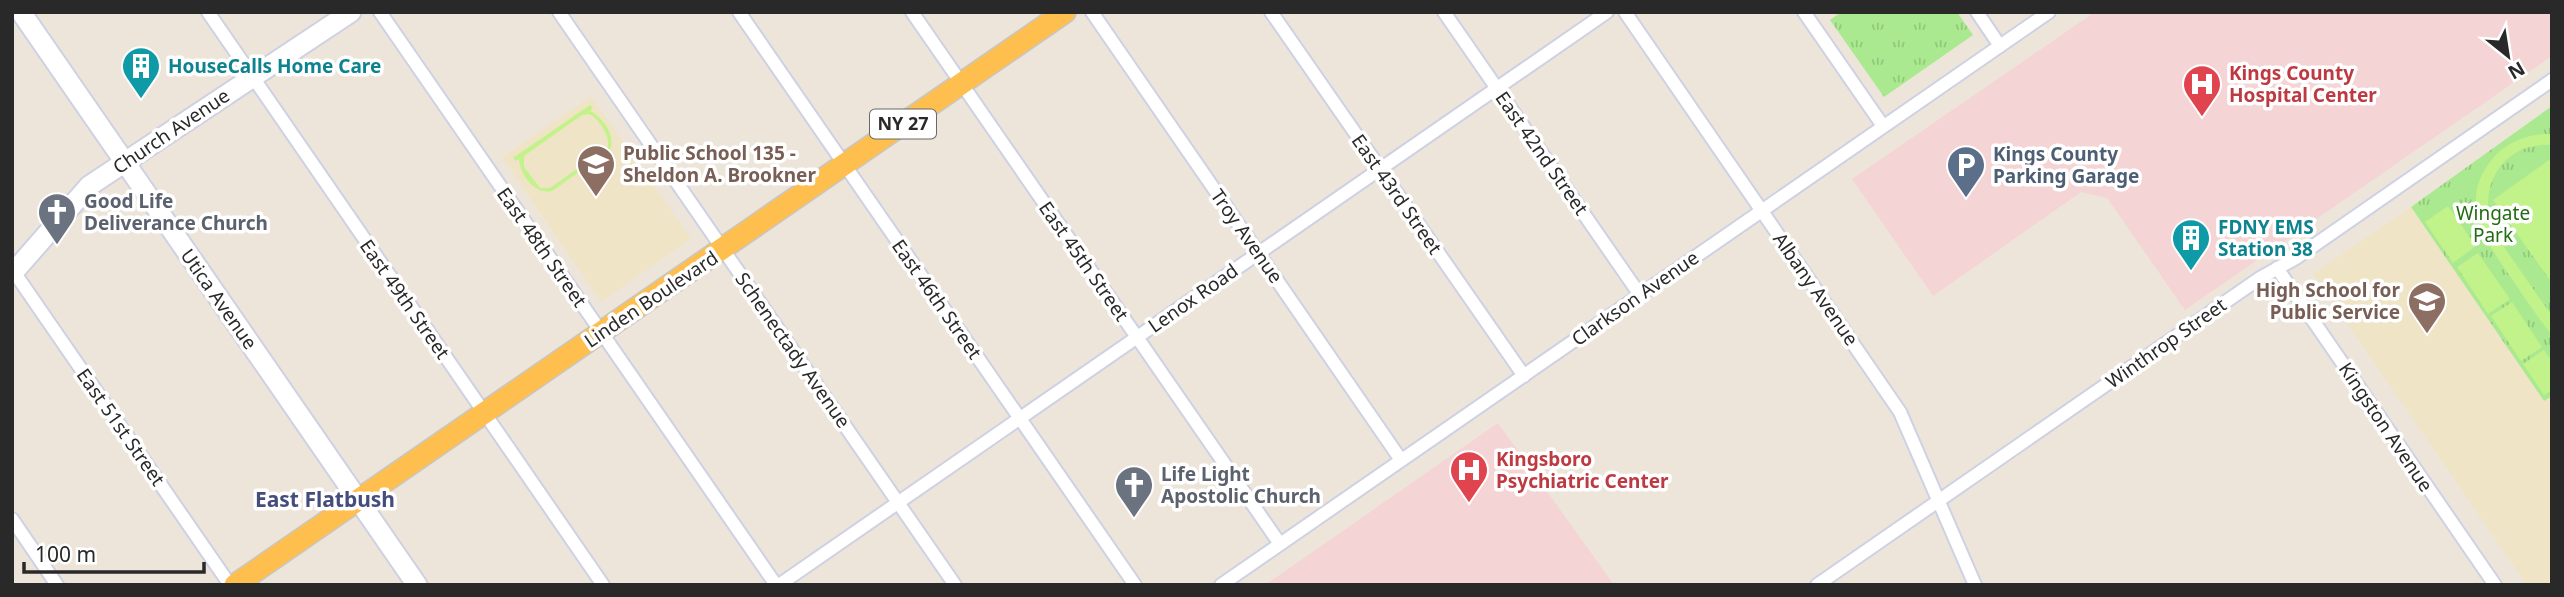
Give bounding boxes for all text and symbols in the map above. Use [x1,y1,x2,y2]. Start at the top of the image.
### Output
north arrow [2473,21,2543,91]
building icon: HouseCalls Home Care [120,45,162,100]
place label: HouseCalls Home Care [168,53,381,79]
text: N [2503,56,2530,86]
place label: Kings County Hospital Center [2229,60,2377,108]
hospital icon: Kings County Hospital Center [2181,63,2223,118]
street label: Church Avenue [108,82,234,180]
street label: East 42nd Street [1490,86,1594,220]
road number: NY 27 [870,110,936,139]
street label: East 43rd Street [1346,129,1448,259]
place label: Public School 135 - Sheldon A. Brookner [623,140,816,188]
place label: Kings County Parking Garage [1993,141,2139,189]
school or university icon: Public School 135 - Sheldon A. Brookner [575,143,617,198]
parking icon: Kings County Parking Garage [1945,144,1987,199]
street label: East 48th Street [491,182,593,312]
street label: Troy Avenue [1205,184,1289,288]
place label: Good Life Deliverance Church [84,188,268,236]
church icon: Good Life Deliverance Church [36,191,78,246]
street label: East 45th Street [1033,196,1135,326]
park label: Wingate Park [2456,200,2530,248]
place label: FDNY EMS Station 38 [2218,214,2314,262]
building icon: FDNY EMS Station 38 [2170,217,2212,272]
street label: Albany Avenue [1767,227,1865,351]
street label: East 49th Street [354,234,456,364]
street label: East 46th Street [886,234,988,364]
street label: Utica Avenue [175,244,263,354]
street label: Clarkson Avenue [1566,244,1704,352]
street label: Linden Boulevard [579,245,723,353]
street label: Lenox Road [1143,257,1243,339]
street label: Schenectady Avenue [730,267,856,433]
place label: High School for Public Service [2256,277,2400,325]
school or university icon: High School for Public Service [2406,280,2448,335]
street label: Winthrop Street [2101,292,2232,394]
street label: Kingston Avenue [2333,357,2439,497]
street label: East 51st Street [71,363,171,491]
place label: Kingsboro Psychiatric Center [1496,446,1669,494]
hospital icon: Kingsboro Psychiatric Center [1448,449,1490,504]
place label: Life Light Apostolic Church [1161,461,1321,509]
church icon: Life Light Apostolic Church [1113,464,1155,519]
district label: East Flatbush [255,485,395,513]
scale bar [24,530,205,574]
text: 100 m [35,540,96,568]

